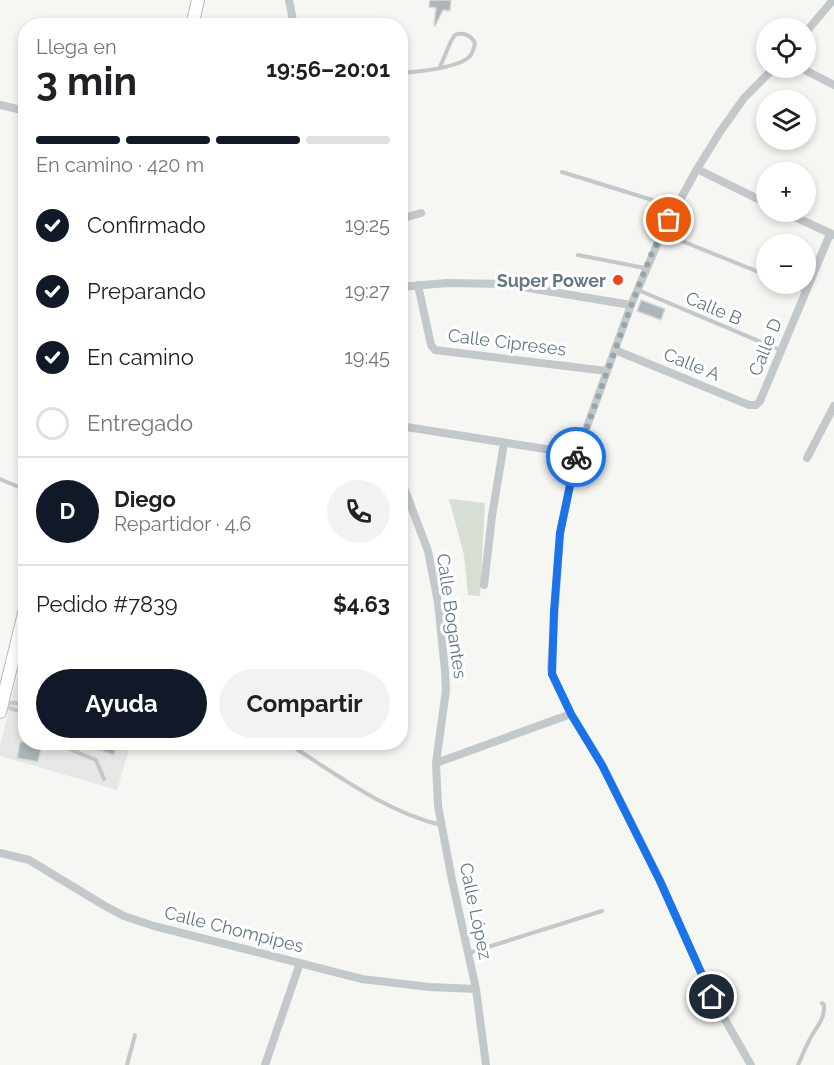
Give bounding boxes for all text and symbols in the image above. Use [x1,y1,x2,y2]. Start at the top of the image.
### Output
map controls [756,18,816,294]
button: locate [756,18,816,78]
text: Llega en [36,35,117,59]
text: 19:56–20:01 [266,56,390,82]
text: 3 min [36,58,137,104]
button: layers [756,90,816,150]
text: En camino · 420 m [36,153,204,177]
button: + [756,162,816,222]
pin [643,194,694,245]
icon: bag [652,203,685,236]
icon: check [36,209,69,242]
text: Confirmado [87,212,206,238]
text: 19:25 [345,213,390,237]
button: − [756,234,816,294]
place label: Super Power [497,270,606,291]
marker: Super Power [611,273,625,287]
icon: check [36,275,69,308]
text: Preparando [87,278,206,304]
text: 19:27 [345,279,390,303]
street label: Calle B [683,287,745,329]
street label: Calle D [744,315,786,379]
street label: Calle Cipreses [447,324,568,360]
icon: check [36,341,69,374]
street label: Calle A [661,343,723,385]
text: En camino [87,344,194,370]
text: 19:45 [344,345,390,369]
text: Entregado [87,410,193,436]
courier [546,427,606,487]
icon: bike [560,441,593,474]
button: phone [327,480,390,543]
text: Diego [114,486,176,512]
text: D [60,498,75,524]
text: Repartidor · 4.6 [114,512,251,536]
street label: Calle Bogantes [433,552,471,680]
text: Pedido #7839 [36,591,178,617]
text: $4.63 [333,591,390,617]
button: Ayuda [36,669,207,738]
button: Compartir [219,669,390,738]
street label: Calle López [455,861,497,962]
street label: Calle Chompipes [162,902,306,957]
pin [686,971,737,1022]
icon: home [695,980,728,1013]

